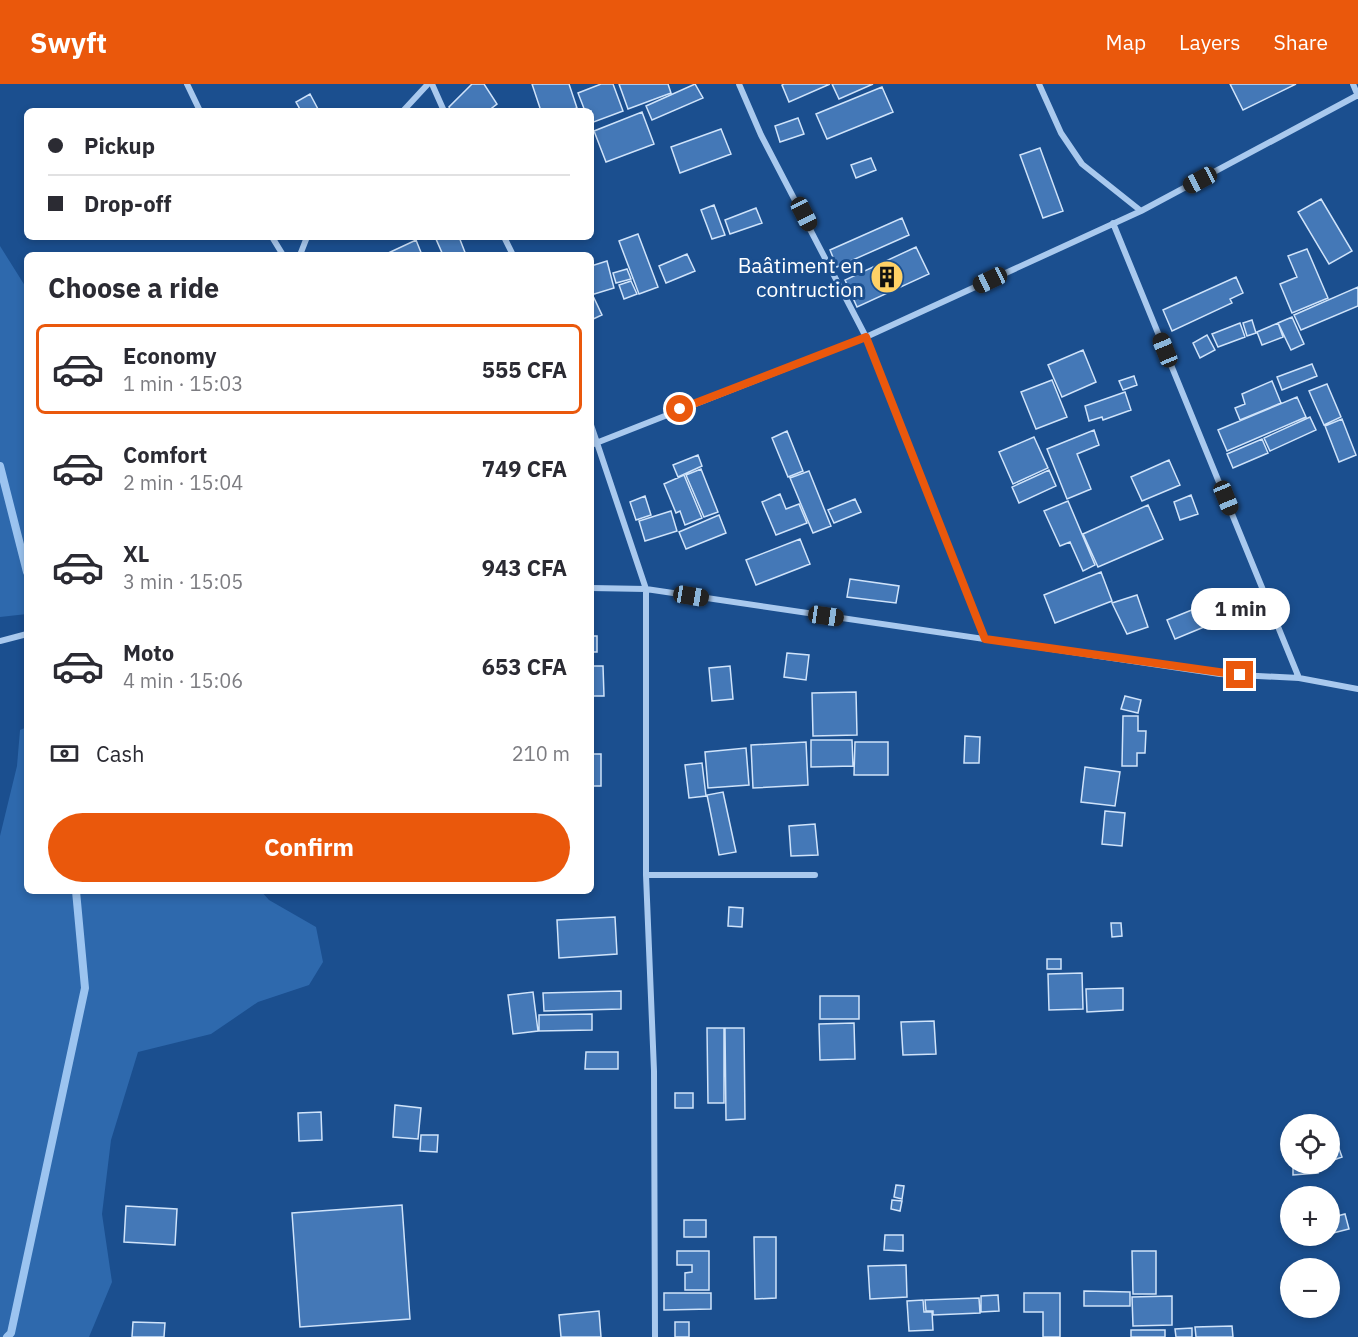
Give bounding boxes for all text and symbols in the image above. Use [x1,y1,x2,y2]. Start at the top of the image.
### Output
text: Swyft [30,24,107,61]
text: Map [1106,28,1146,56]
text: Layers [1179,28,1241,56]
text: Share [1274,28,1328,56]
text: Pickup [84,131,155,160]
car [1180,164,1220,196]
text: Drop-off [84,189,171,218]
car [788,194,820,234]
place label: Baâtiment en contruction [738,251,864,303]
building icon: Baâtiment en contruction [869,259,905,295]
car [970,264,1010,296]
text: Choose a ride [48,270,219,305]
car [1150,330,1180,370]
text: Economy [123,341,217,370]
icon: car [51,342,105,396]
text: 555 CFA [482,355,567,384]
text: 1 min · 15:03 [123,370,243,397]
route start [666,395,693,422]
text: Comfort [123,440,207,469]
icon: car [51,441,105,495]
text: 749 CFA [482,454,567,483]
text: 2 min · 15:04 [123,469,243,496]
car [1211,478,1241,518]
text: XL [123,539,149,568]
icon: car [51,540,105,594]
text: 943 CFA [482,553,567,582]
text: 3 min · 15:05 [123,568,243,595]
car [672,584,710,608]
callout: 1 min [1190,588,1290,630]
text: 1 min [1214,595,1267,622]
car [807,605,845,627]
text: Moto [123,638,174,667]
icon: car [51,639,105,693]
text: 653 CFA [482,652,567,681]
route end [1226,661,1253,688]
text: 4 min · 15:06 [123,667,243,694]
icon: cash [48,737,81,770]
text: Cash [96,739,145,768]
text: 210 m [512,740,570,767]
button: Confirm [48,813,570,882]
map controls [1280,1114,1340,1318]
button: locate [1280,1114,1340,1174]
button: + [1280,1186,1340,1246]
button: − [1280,1258,1340,1318]

